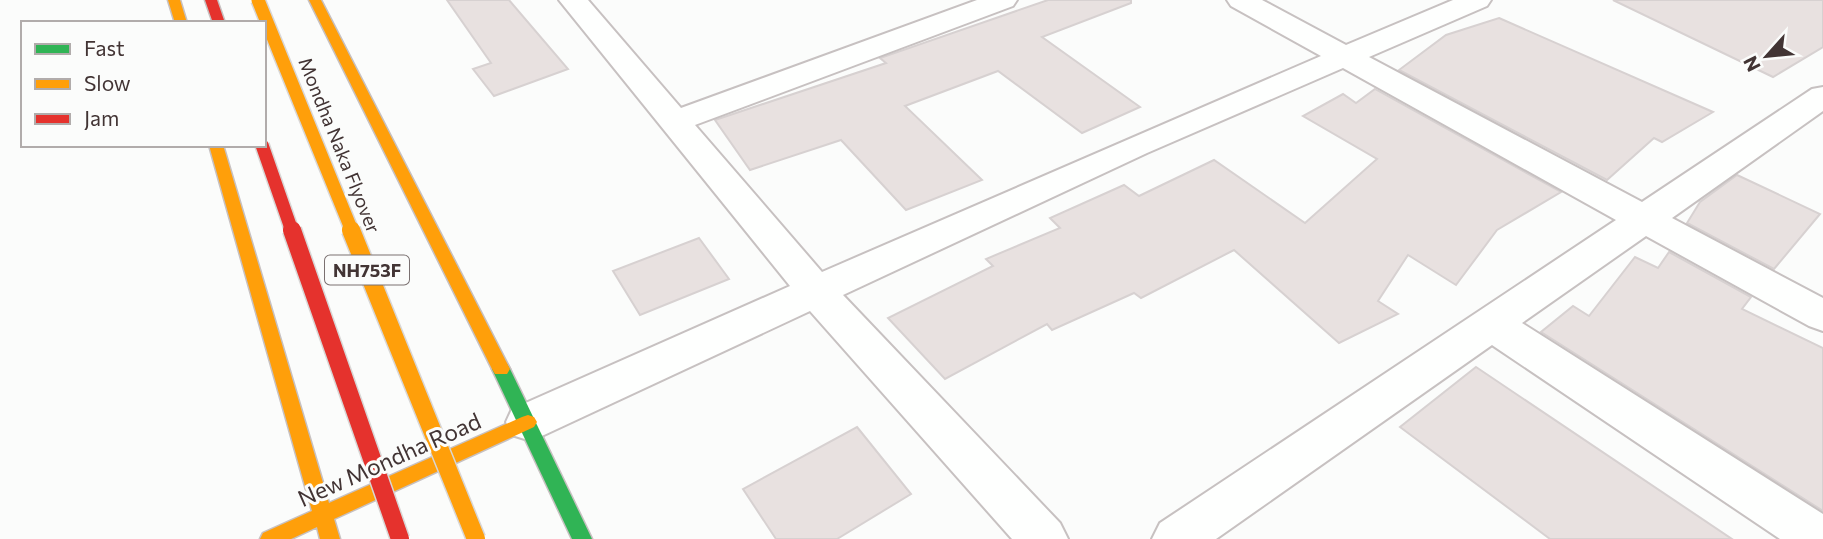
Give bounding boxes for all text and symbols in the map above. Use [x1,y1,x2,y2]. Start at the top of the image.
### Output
legend [21,21,266,147]
north arrow [1732,21,1802,91]
text: Fast [84,35,125,60]
text: N [1738,52,1765,76]
street label: Mondha Naka Flyover [294,54,386,236]
text: Slow [84,70,131,95]
text: Jam [84,105,119,130]
road number: NH753F [325,256,409,284]
street label: New Mondha Road [293,406,485,512]

